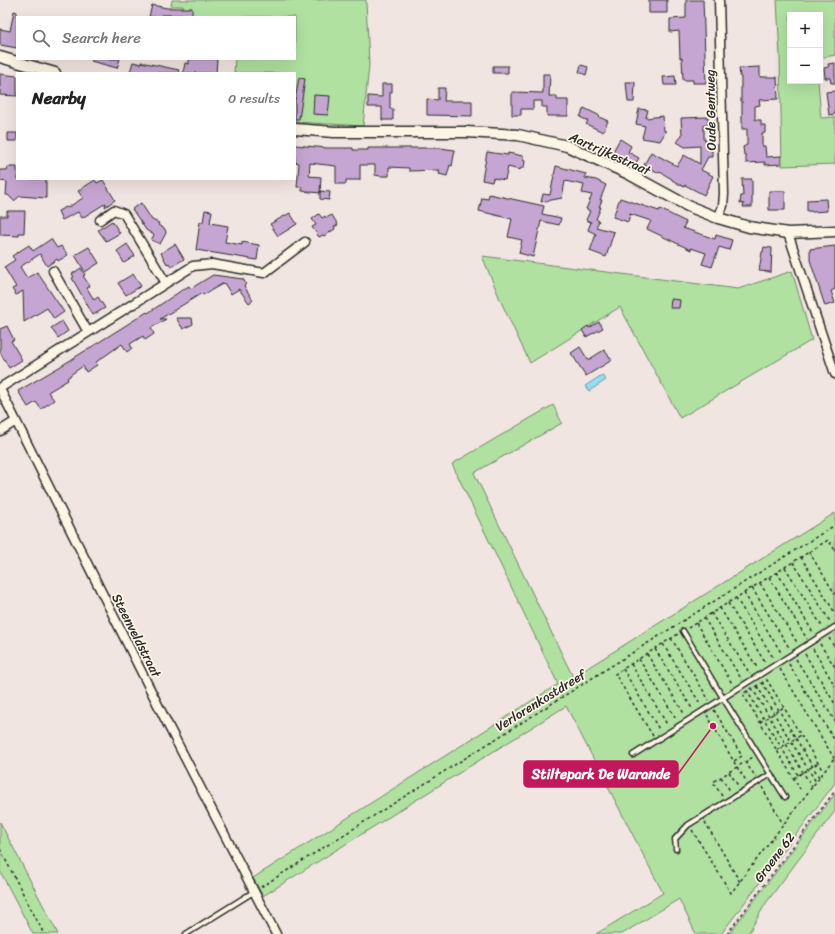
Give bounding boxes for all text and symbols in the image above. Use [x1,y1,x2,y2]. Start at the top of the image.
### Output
map controls [787,12,823,84]
button: + [787,12,823,48]
search box [16,16,296,60]
text: Search here [62,25,141,51]
icon: search [30,27,52,49]
button: − [787,48,823,84]
street label: Oude Gentweg [698,69,723,151]
text: Nearby [32,83,86,113]
text: 0 results [228,87,280,110]
street label: Aartrijkestraat [564,125,655,182]
street label: Steenveldstraat [105,589,168,682]
street label: Verlorenkostdreef [490,662,592,737]
callout: Stiltepark De Warande [524,761,678,787]
text: Stiltepark De Warande [531,762,671,787]
street label: Groene 62 [748,827,801,887]

